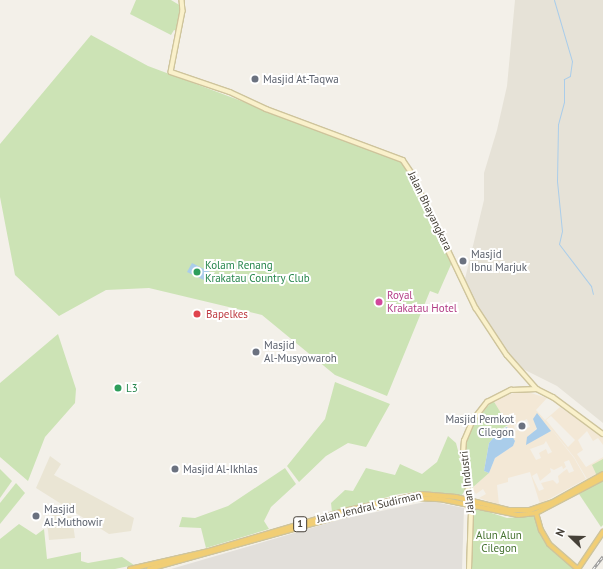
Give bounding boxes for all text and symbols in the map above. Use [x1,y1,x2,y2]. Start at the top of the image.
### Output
place label: Masjid At-Taqwa [263,72,339,86]
marker: Masjid At-Taqwa [250,74,260,84]
street label: Jalan Bhayangkara [405,169,455,253]
place label: Masjid Ibnu Marjuk [471,248,527,274]
marker: Masjid Ibnu Marjuk [458,256,468,266]
place label: Kolam Renang Krakatau Country Club [205,259,310,285]
marker: Kolam Renang Krakatau Country Club [192,267,202,277]
place label: Royal Krakatau Hotel [387,289,457,315]
marker: Royal Krakatau Hotel [374,297,384,307]
place label: Bapelkes [206,307,248,321]
marker: Bapelkes [191,308,203,320]
place label: Masjid Al-Musyowaroh [264,339,337,365]
marker: Masjid Al-Musyowaroh [251,347,261,357]
place label: L3 [126,381,138,395]
marker: L3 [113,383,123,393]
place label: Masjid Pemkot Cilegon [445,413,514,439]
marker: Masjid Pemkot Cilegon [517,421,527,431]
street label: Jalan Industri [457,450,477,514]
place label: Masjid Al-Ikhlas [183,462,258,476]
marker: Masjid Al-Ikhlas [170,464,180,474]
street label: Jalan Jendral Sudirman [315,489,423,525]
place label: Masjid Al-Muthowir [44,503,103,529]
marker: Masjid Al-Muthowir [31,511,41,521]
road number: 1 [293,516,307,532]
north arrow [551,517,591,557]
text: N [552,526,568,538]
park label: Alun Alun Cilegon [476,529,522,555]

